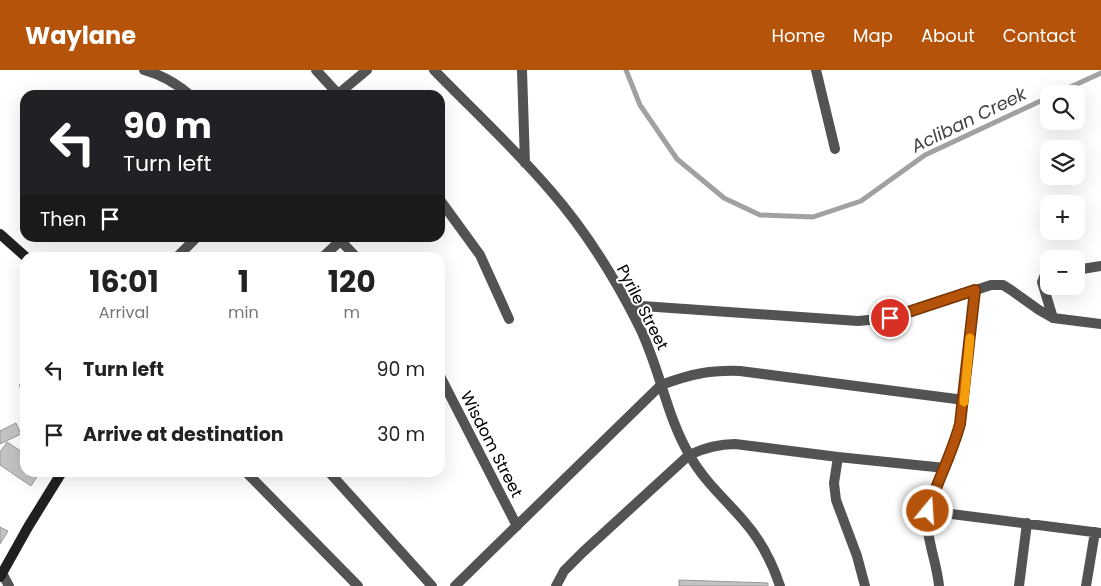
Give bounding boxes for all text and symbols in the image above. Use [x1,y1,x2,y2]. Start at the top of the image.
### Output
text: Waylane [25,19,136,52]
text: Home [771,23,825,48]
text: Map [853,23,893,48]
text: About [921,23,975,48]
text: Contact [1003,23,1076,48]
water label: Acliban Creek [906,81,1031,159]
map controls [1040,85,1085,295]
button: search [1040,85,1085,130]
text: 90 m [123,101,212,150]
icon: left [40,110,105,175]
button: layers [1040,140,1085,185]
text: Turn left [123,148,211,179]
button: + [1040,195,1085,240]
icon: arrive [96,205,124,233]
text: Then [40,206,86,233]
button: − [1040,250,1085,295]
text: 16:01 [89,260,159,303]
text: 1 [238,260,249,303]
text: 120 [328,260,376,303]
street label: Pyrile Street [611,261,674,354]
pin [869,297,911,339]
text: Arrival [99,301,149,324]
text: min [228,301,259,324]
text: m [344,301,360,324]
icon: arrive [876,304,904,332]
icon: left [40,356,68,384]
text: Turn left [83,356,164,383]
text: 90 m [376,356,425,383]
street label: Wisdom Street [455,387,528,502]
icon: arrive [40,421,68,449]
text: Arrive at destination [83,421,284,448]
text: 30 m [377,421,425,448]
position arrow [901,484,953,536]

